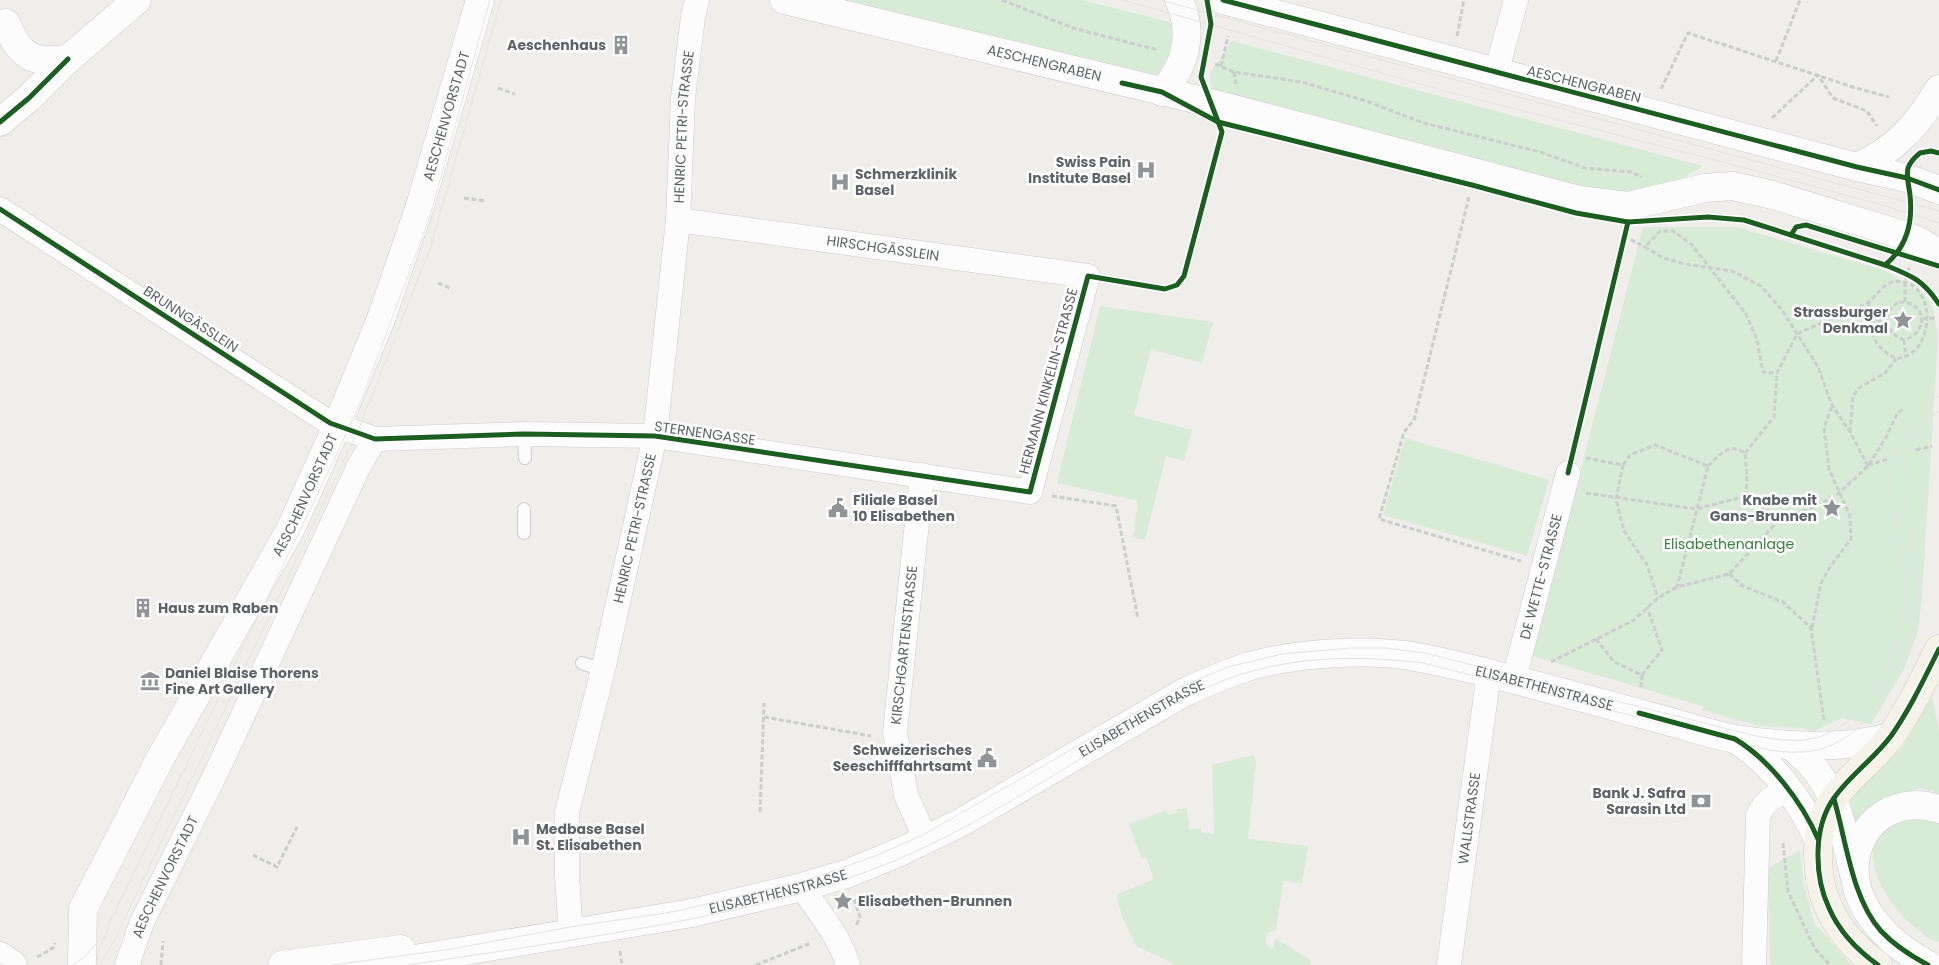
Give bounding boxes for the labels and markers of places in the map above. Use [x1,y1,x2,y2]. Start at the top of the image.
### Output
building icon: Aeschenhaus [610,34,632,56]
place label: Aeschenhaus [507,35,606,55]
place label: Swiss Pain Institute Basel [1028,152,1131,188]
hospital icon: Swiss Pain Institute Basel [1135,159,1157,181]
place label: Schmerzklinik Basel [855,164,957,200]
hospital icon: Schmerzklinik Basel [829,171,851,193]
place label: Strassburger Denkmal [1794,302,1888,338]
place icon: Strassburger Denkmal [1892,309,1914,331]
place label: Filiale Basel 10 Elisabethen [853,490,955,526]
place label: Knabe mit Gans-Brunnen [1710,490,1817,526]
public building icon: Filiale Basel 10 Elisabethen [827,497,849,519]
place icon: Knabe mit Gans-Brunnen [1821,497,1843,519]
building icon: Haus zum Raben [132,597,154,619]
place label: Haus zum Raben [158,598,278,618]
place label: Daniel Blaise Thorens Fine Art Gallery [165,663,319,699]
museum icon: Daniel Blaise Thorens Fine Art Gallery [139,670,161,692]
place label: Schweizerisches Seeschifffahrtsamt [833,740,972,776]
public building icon: Schweizerisches Seeschifffahrtsamt [976,747,998,769]
place label: Bank J. Safra Sarasin Ltd [1593,783,1686,819]
bank icon: Bank J. Safra Sarasin Ltd [1690,790,1712,812]
place label: Medbase Basel St. Elisabethen [536,819,645,855]
hospital icon: Medbase Basel St. Elisabethen [510,826,532,848]
place icon: Elisabethen-Brunnen [832,890,854,912]
place label: Elisabethen-Brunnen [858,891,1012,911]

